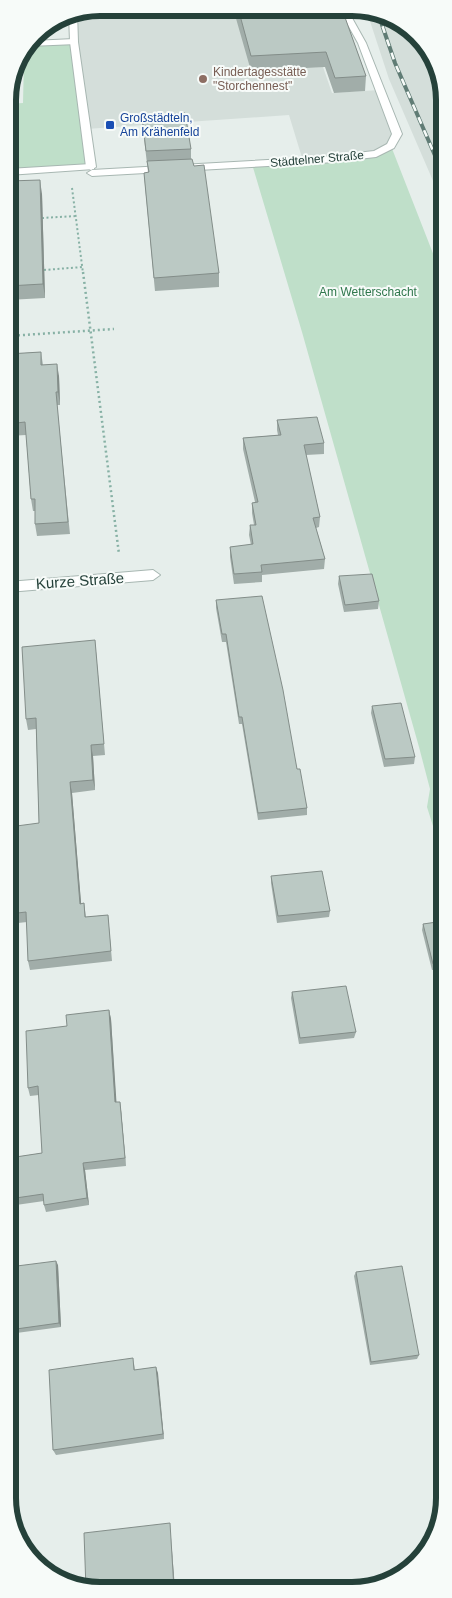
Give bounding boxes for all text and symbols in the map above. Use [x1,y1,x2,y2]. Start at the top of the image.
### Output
place label: Kindertagesstätte "Storchennest" [213,65,307,93]
marker: Kindertagesstätte "Storchennest" [197,73,209,85]
place label: Großstädteln, Am Krähenfeld [120,111,199,139]
marker: Großstädteln, Am Krähenfeld [104,119,116,131]
street label: Städtelner Straße [270,148,365,170]
park label: Am Wetterschacht [319,285,418,299]
street label: Kurze Straße [35,569,125,592]

